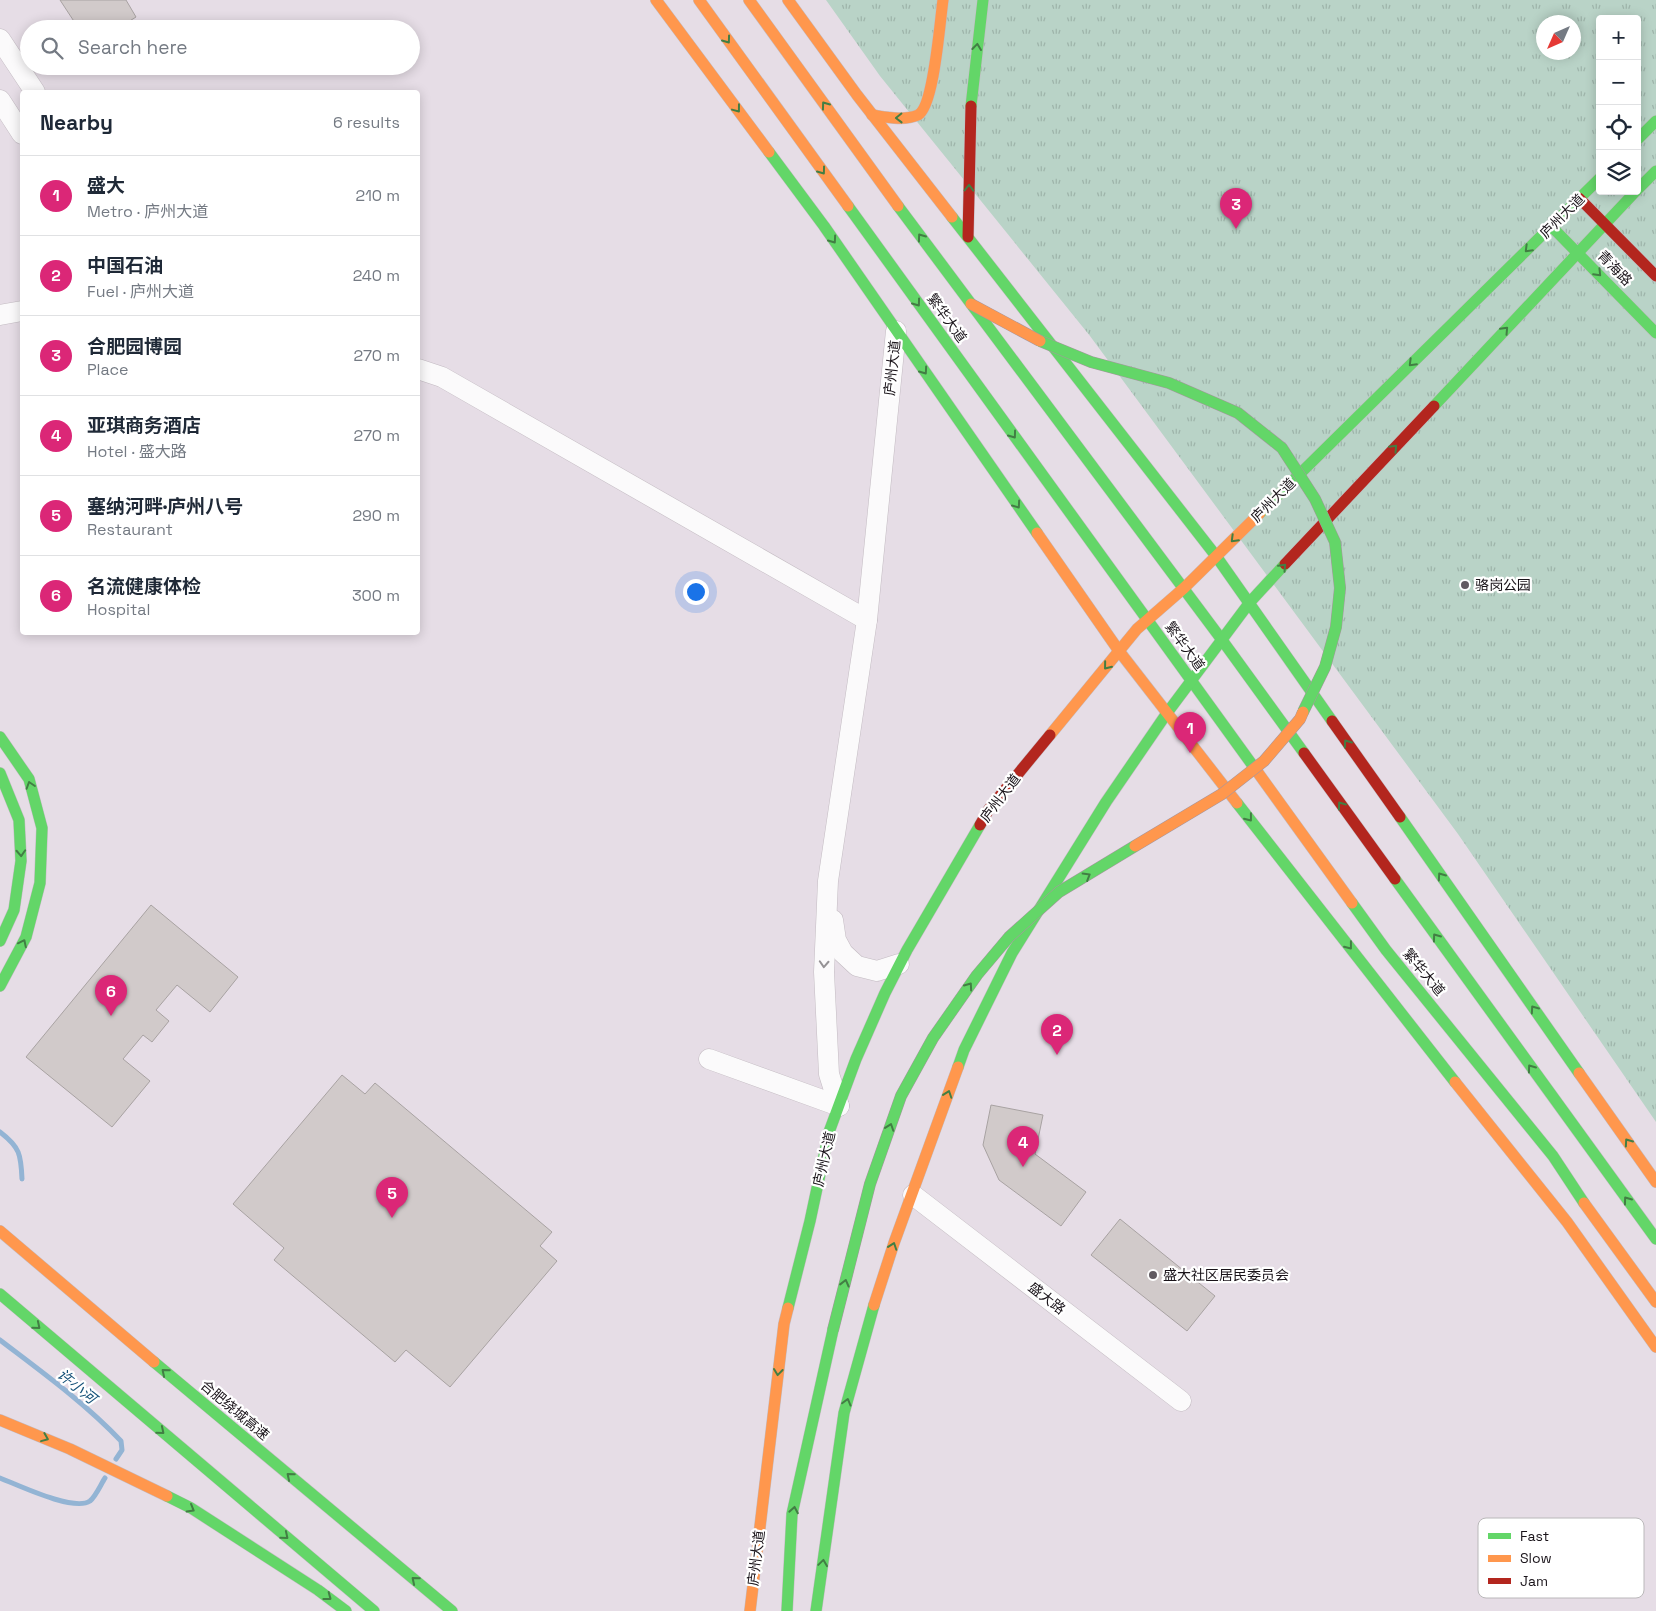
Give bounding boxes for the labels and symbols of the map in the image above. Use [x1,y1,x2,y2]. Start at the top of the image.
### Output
north arrow [1536,15,1581,60]
one-way arrow [721,34,731,43]
one-way arrow [971,42,982,50]
one-way arrow [822,102,831,111]
one-way arrow [731,104,740,113]
one-way arrow [895,112,903,123]
one-way arrow [816,166,825,175]
one-way arrow [964,184,974,192]
pin: 3 [1220,188,1252,229]
street label: 庐州大道 [1536,190,1588,242]
one-way arrow [918,233,927,243]
one-way arrow [827,235,837,244]
one-way arrow [1524,243,1533,252]
street label: 青海路 [1594,247,1636,289]
one-way arrow [1592,267,1601,276]
street label: 繁华大道 [923,290,971,346]
one-way arrow [911,297,920,307]
one-way arrow [1499,326,1508,335]
street label: 庐州大道 [880,339,904,397]
one-way arrow [1409,357,1418,366]
one-way arrow [918,365,927,375]
one-way arrow [1007,429,1016,439]
one-way arrow [1388,445,1397,454]
street label: 庐州大道 [1247,474,1299,526]
one-way arrow [1011,499,1020,508]
one-way arrow [1231,533,1240,542]
one-way arrow [1277,563,1286,572]
place label: 骆岗公园 [1475,576,1531,594]
your location [683,579,709,605]
marker: 骆岗公园 [1459,579,1471,591]
street label: 繁华大道 [1161,618,1209,674]
one-way arrow [1103,660,1112,669]
pin: 1 [1174,712,1206,753]
one-way arrow [1344,739,1353,749]
street label: 庐州大道 [976,770,1024,826]
one-way arrow [26,781,36,790]
one-way arrow [1338,801,1347,811]
one-way arrow [1243,812,1252,822]
one-way arrow [15,850,26,858]
one-way arrow [1081,872,1090,882]
one-way arrow [1438,872,1447,882]
one-way arrow [1433,933,1442,943]
one-way arrow [16,939,27,948]
one-way arrow [1343,940,1351,949]
street label: 繁华大道 [1399,945,1449,999]
one-way arrow [819,961,829,969]
pin: 6 [95,975,127,1016]
one-way arrow [963,982,972,992]
one-way arrow [1531,1005,1540,1015]
pin: 2 [1041,1014,1073,1055]
one-way arrow [1529,1065,1537,1074]
one-way arrow [943,1090,953,1098]
one-way arrow [884,1123,894,1132]
pin: 4 [1007,1126,1039,1167]
street label: 庐州大道 [809,1130,839,1188]
one-way arrow [1625,1138,1634,1148]
pin: 5 [376,1177,408,1218]
one-way arrow [1624,1196,1634,1205]
one-way arrow [887,1243,897,1251]
place label: 盛大社区居民委员会 [1163,1266,1289,1284]
marker: 盛大社区居民委员会 [1147,1269,1159,1281]
one-way arrow [839,1278,850,1287]
street label: 盛大路 [1025,1278,1069,1318]
one-way arrow [32,1320,41,1329]
water label: 许小河 [54,1364,103,1409]
one-way arrow [773,1368,784,1376]
one-way arrow [162,1369,171,1377]
street label: 合肥绕城高速 [197,1376,273,1444]
one-way arrow [842,1399,852,1407]
one-way arrow [156,1425,165,1434]
one-way arrow [40,1432,49,1443]
one-way arrow [286,1472,295,1481]
one-way arrow [186,1503,195,1513]
one-way arrow [788,1506,798,1514]
legend [1478,1518,1644,1598]
text: Fast [1520,1527,1549,1545]
street label: 庐州大道 [744,1529,768,1587]
one-way arrow [280,1530,289,1539]
text: Slow [1520,1549,1552,1567]
one-way arrow [817,1558,828,1566]
text: Jam [1520,1572,1548,1590]
one-way arrow [411,1576,420,1585]
one-way arrow [322,1591,332,1600]

